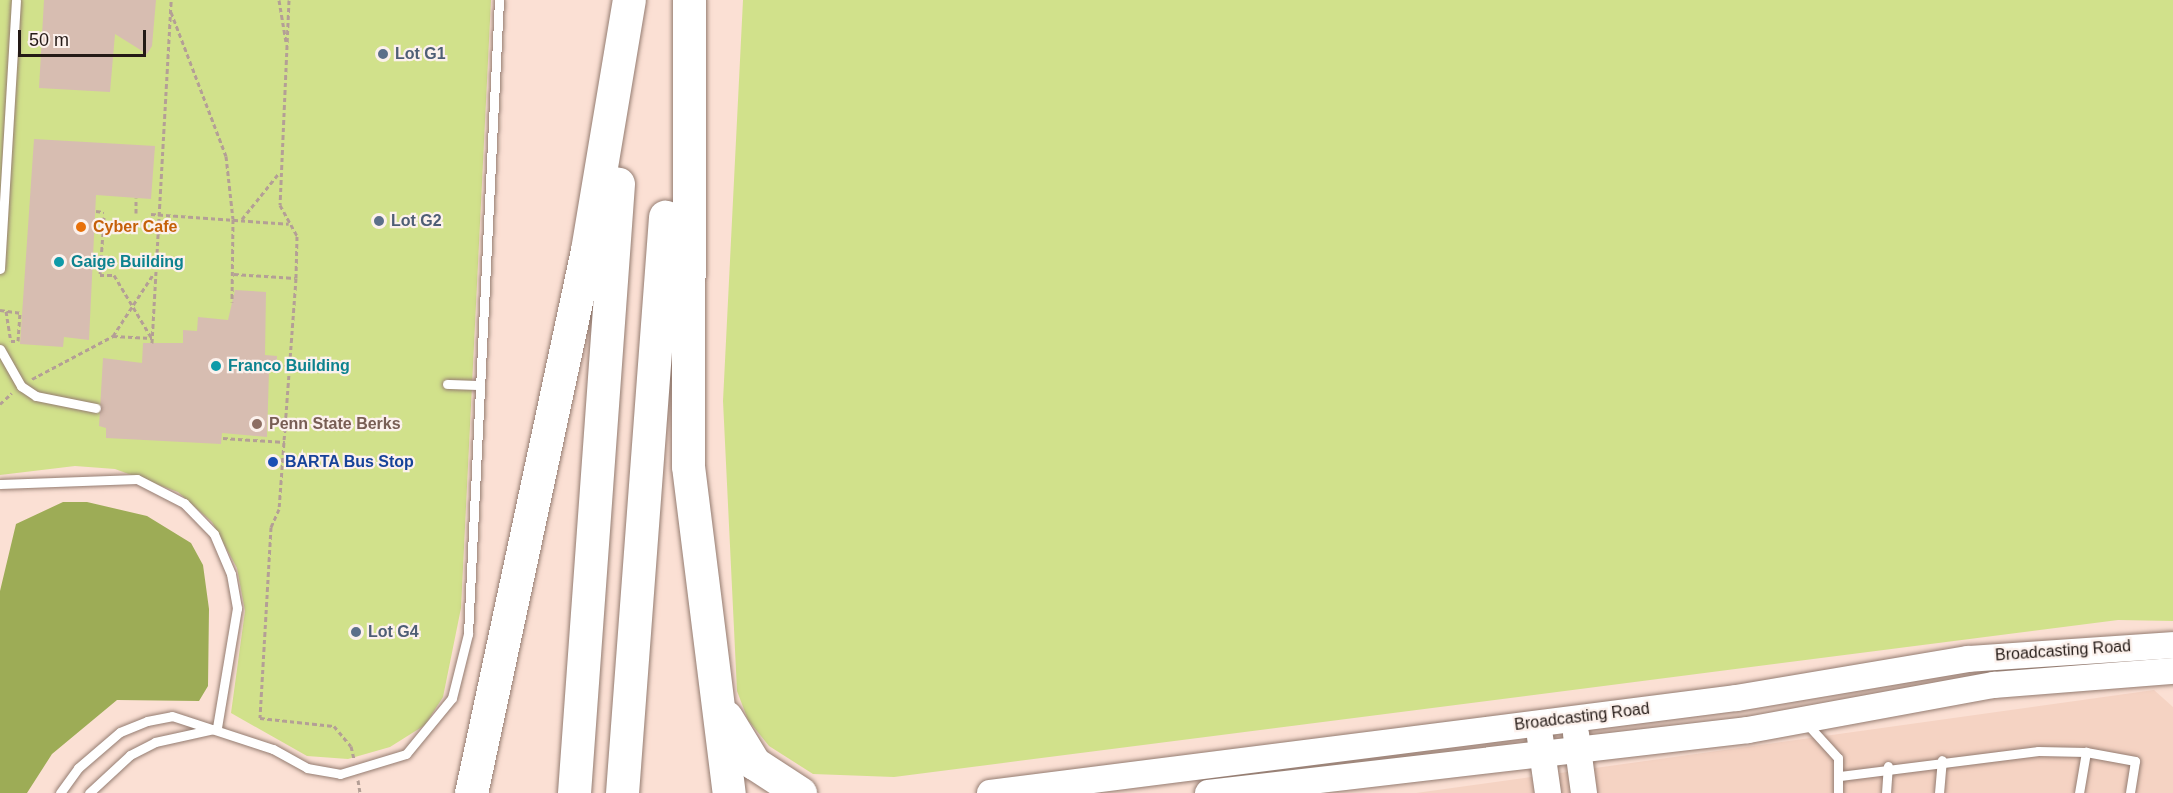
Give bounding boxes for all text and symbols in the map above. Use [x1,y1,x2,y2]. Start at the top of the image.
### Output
scale bar [21,18,148,56]
text: 50 m [29,30,69,50]
place label: Lot G1 [395,44,446,64]
marker: Lot G1 [376,47,390,61]
place label: Lot G2 [391,211,442,231]
marker: Lot G2 [372,214,386,228]
place label: Cyber Cafe [93,217,177,237]
marker: Cyber Cafe [74,220,88,234]
place label: Gaige Building [71,252,184,272]
marker: Gaige Building [52,255,66,269]
place label: Franco Building [228,356,350,376]
marker: Franco Building [209,359,223,373]
place label: Penn State Berks [269,414,401,434]
marker: Penn State Berks [250,417,264,431]
place label: BARTA Bus Stop [285,452,414,472]
marker: BARTA Bus Stop [266,455,280,469]
place label: Lot G4 [368,622,419,642]
marker: Lot G4 [349,625,363,639]
street label: Broadcasting Road [1994,637,2132,665]
street label: Broadcasting Road [1513,699,1651,735]

